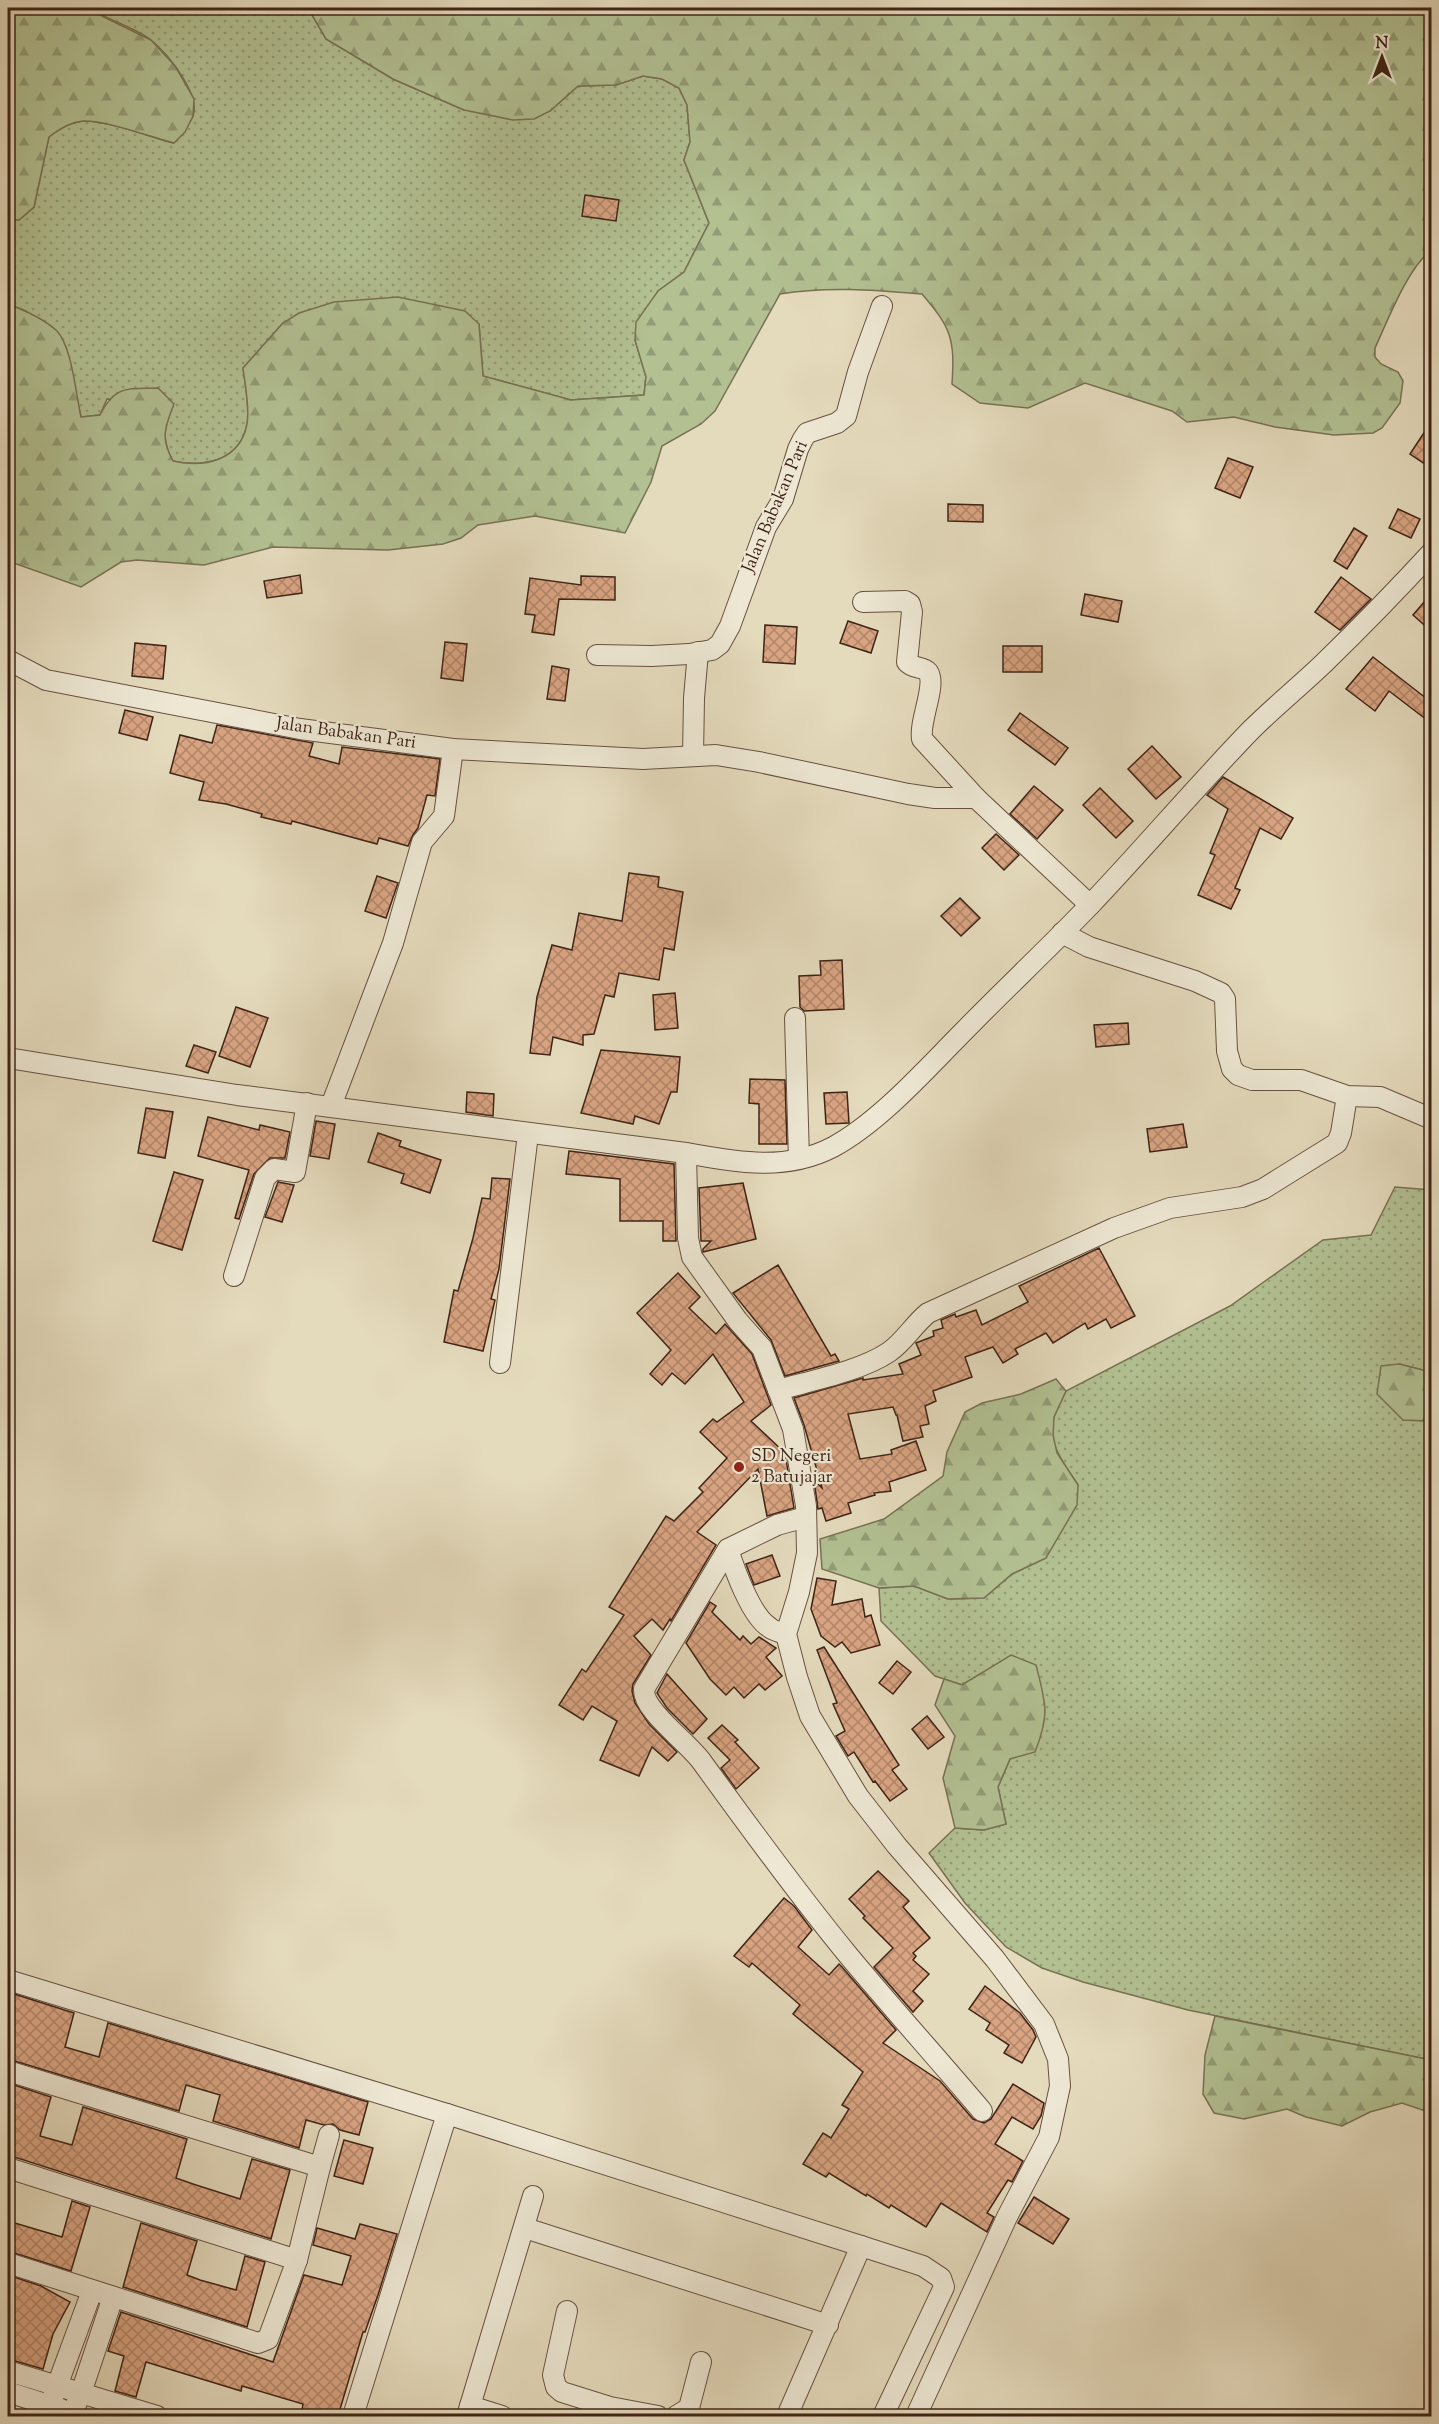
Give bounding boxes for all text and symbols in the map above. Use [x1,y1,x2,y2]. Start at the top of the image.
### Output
north arrow [1352,27,1412,87]
text: N [1376,33,1389,56]
street label: Jalan Babakan Pari [736,437,816,578]
street label: Jalan Babakan Pari [273,711,418,757]
place label: SD Negeri 2 Batujajar [751,1444,832,1491]
marker: SD Negeri 2 Batujajar [732,1460,746,1474]

